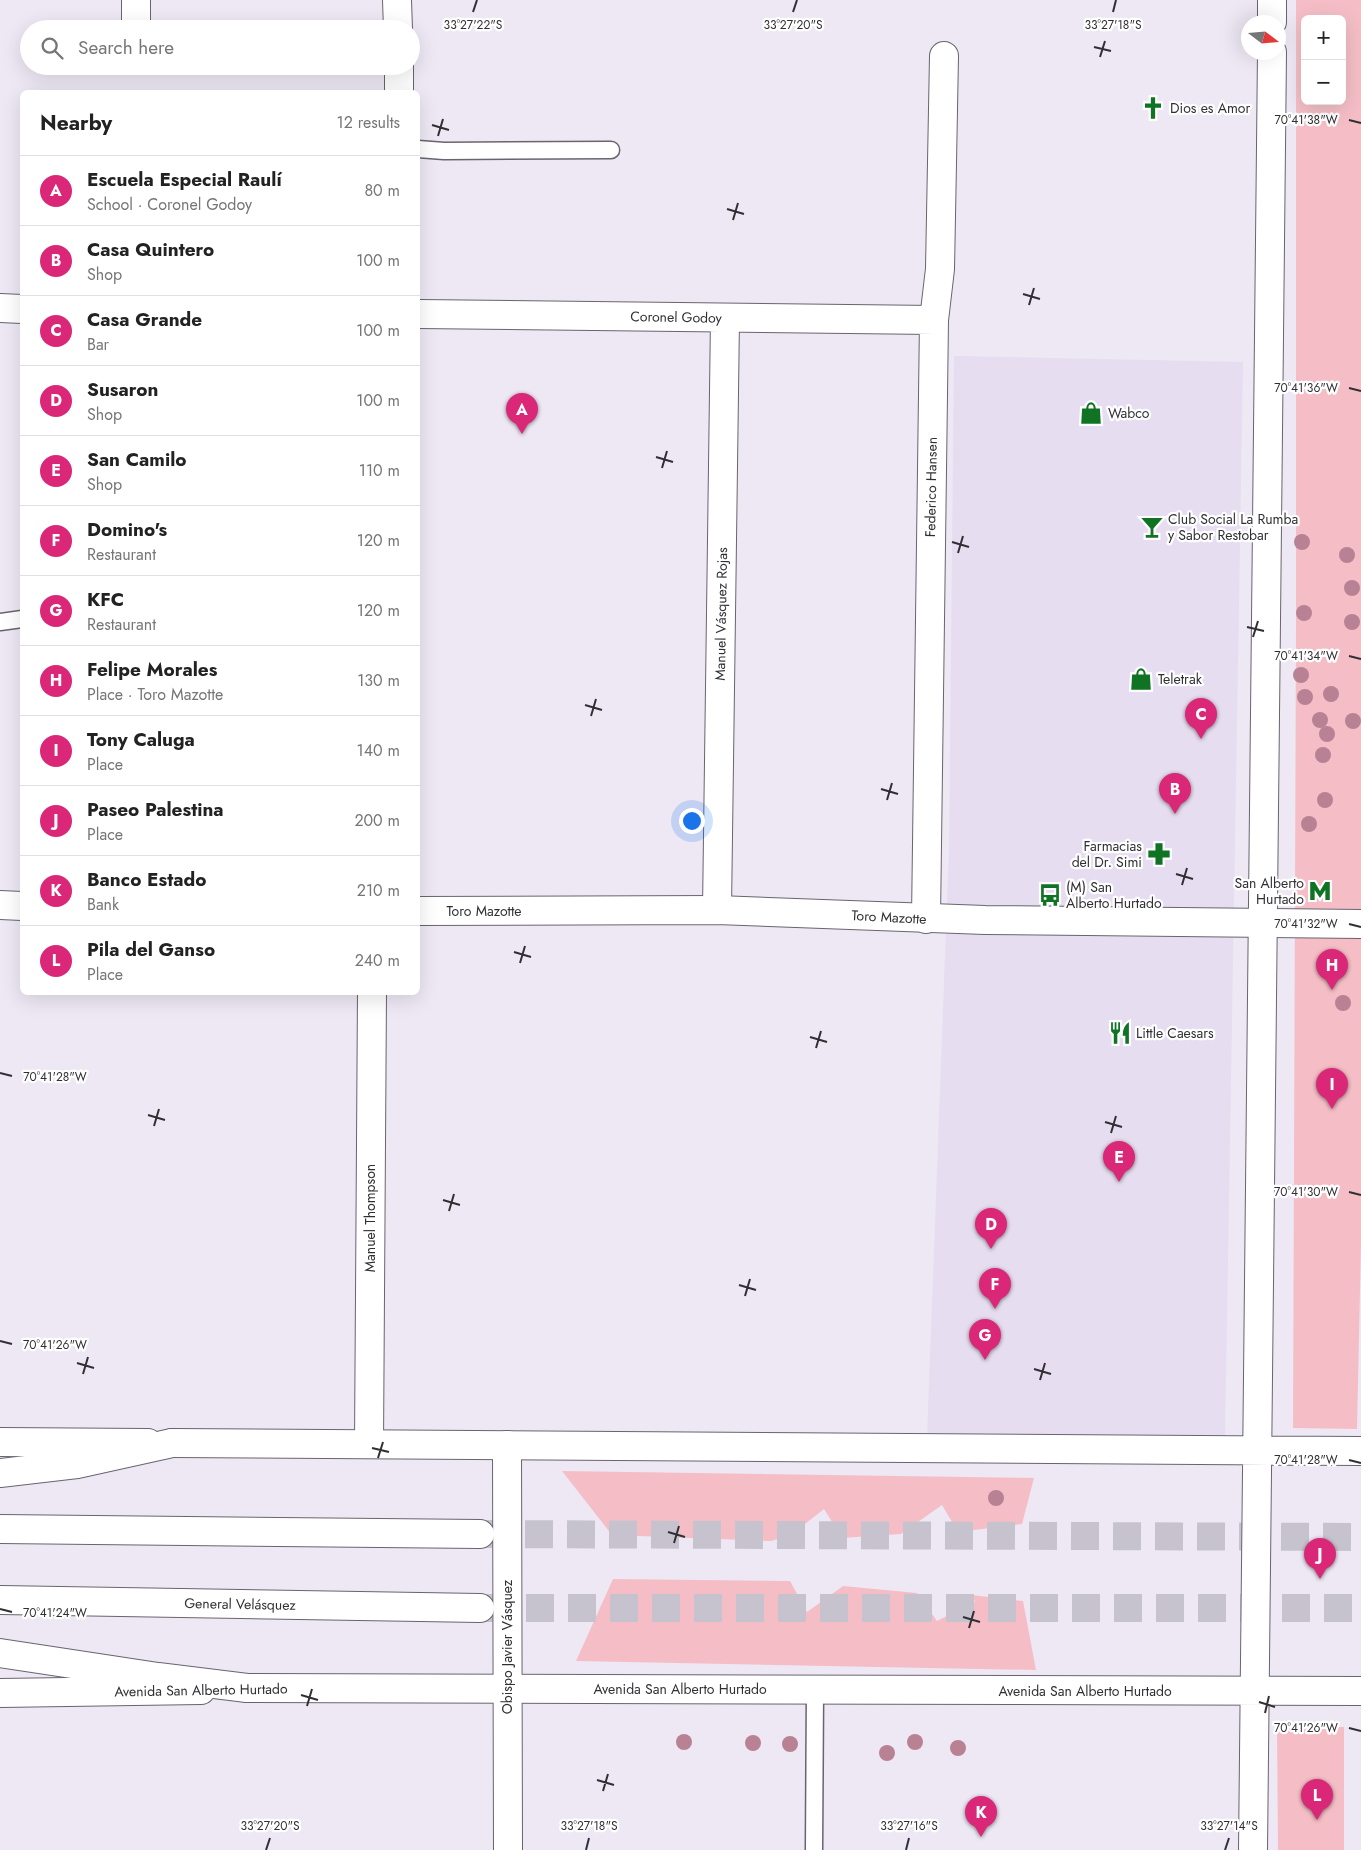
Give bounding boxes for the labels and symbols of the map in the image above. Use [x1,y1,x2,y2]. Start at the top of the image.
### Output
north arrow [1241,15,1286,60]
text: 33°27'22"S [444,16,503,34]
text: 33°27'20"S [763,16,823,34]
text: 33°27'18"S [1084,16,1142,34]
church icon: Dios es Amor [1140,95,1166,121]
place label: Dios es Amor [1170,98,1251,118]
text: 70°41'38"W [1274,111,1338,129]
street label: Coronel Godoy [630,306,723,328]
text: 70°41'36"W [1274,379,1338,397]
pin: A [506,393,538,434]
shop icon: Wabco [1078,400,1104,426]
place label: Wabco [1108,403,1150,423]
street label: Federico Hansen [920,437,942,537]
place label: Club Social La Rumba y Sabor Restobar [1168,509,1298,545]
bar icon: Club Social La Rumba y Sabor Restobar [1139,514,1165,540]
street label: Manuel Vásquez Rojas [710,547,732,681]
text: 70°41'34"W [1274,647,1338,665]
shop icon: Teletrak [1128,666,1154,692]
place label: Teletrak [1158,669,1203,689]
pin: C [1185,698,1217,739]
pin: B [1159,773,1191,814]
your location [679,808,705,834]
place label: Farmacias del Dr. Simi [1072,836,1142,872]
pharmacy icon: Farmacias del Dr. Simi [1146,841,1172,867]
place label: San Alberto Hurtado [1235,873,1304,909]
place label: (M) San Alberto Hurtado [1066,877,1162,913]
metro station icon: San Alberto Hurtado [1307,878,1333,904]
bus stop icon: (M) San Alberto Hurtado [1037,882,1063,908]
street label: Toro Mazotte [446,901,522,921]
street label: Toro Mazotte [851,905,927,929]
text: 70°41'32"W [1274,915,1338,933]
pin: H [1316,949,1348,990]
restaurant icon: Little Caesars [1107,1020,1133,1046]
place label: Little Caesars [1136,1023,1214,1043]
text: 70°41'28"W [23,1068,87,1086]
pin: I [1316,1068,1348,1109]
pin: E [1103,1141,1135,1182]
street label: Manuel Thompson [360,1164,380,1272]
text: 70°41'30"W [1274,1183,1338,1201]
pin: D [975,1208,1007,1249]
pin: F [979,1268,1011,1309]
pin: G [969,1319,1001,1360]
text: 70°41'26"W [23,1336,87,1354]
text: 70°41'28"W [1274,1451,1338,1469]
pin: J [1304,1538,1336,1579]
street label: Obispo Javier Vásquez [497,1579,517,1714]
street label: General Velásquez [184,1593,296,1615]
text: 70°41'24"W [23,1604,87,1622]
street label: Avenida San Alberto Hurtado [114,1678,288,1702]
street label: Avenida San Alberto Hurtado [593,1679,767,1699]
street label: Avenida San Alberto Hurtado [998,1681,1172,1701]
text: 70°41'26"W [1274,1719,1338,1737]
pin: L [1301,1779,1333,1820]
pin: K [965,1796,997,1837]
text: 33°27'20"S [240,1817,300,1835]
text: 33°27'18"S [560,1817,618,1835]
text: 33°27'16"S [880,1817,938,1835]
text: 33°27'14"S [1200,1817,1258,1835]

